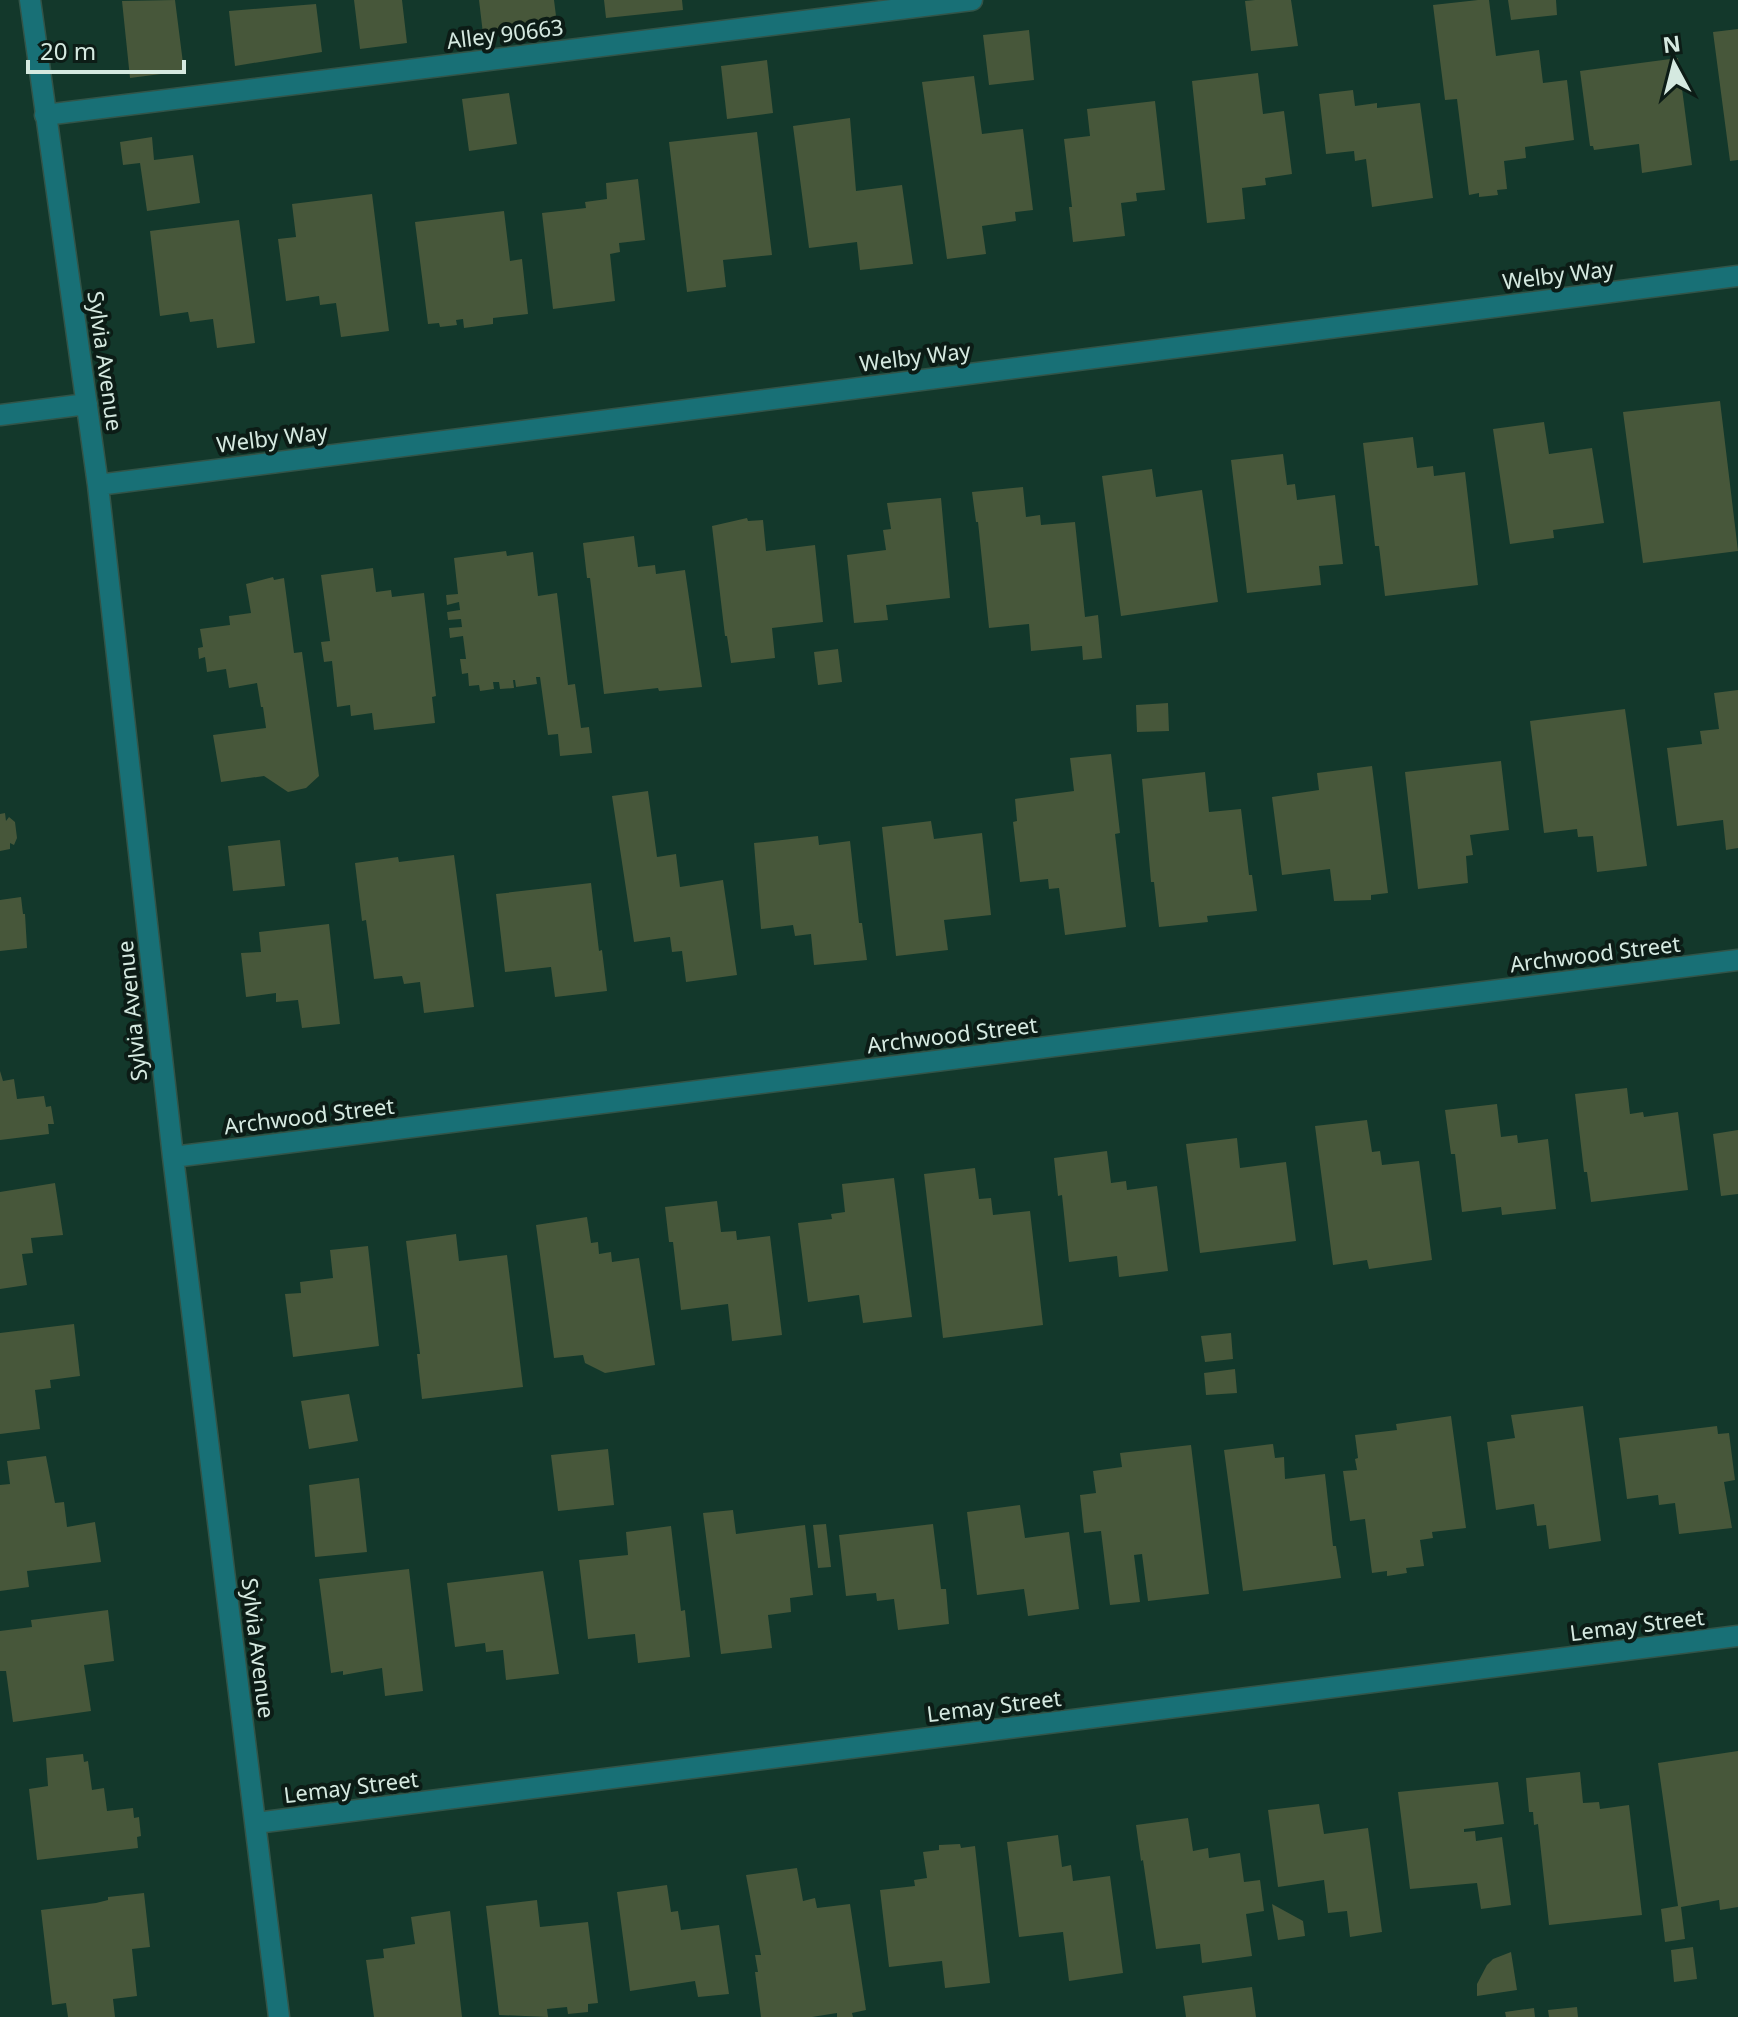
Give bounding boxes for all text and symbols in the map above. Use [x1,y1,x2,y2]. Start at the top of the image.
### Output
street label: Alley 90663 [445,11,565,55]
scale bar [28,24,184,74]
north arrow [1634,24,1714,104]
text: N [1661,27,1682,59]
text: 20 m [40,34,96,67]
street label: Welby Way [1501,252,1616,296]
street label: Sylvia Avenue [81,289,131,433]
street label: Welby Way [858,334,973,378]
street label: Welby Way [215,415,330,459]
street label: Archwood Street [1508,928,1682,978]
street label: Sylvia Avenue [109,939,153,1083]
street label: Archwood Street [865,1009,1039,1059]
street label: Archwood Street [222,1090,396,1140]
street label: Sylvia Avenue [236,1576,282,1720]
street label: Lemay Street [1568,1601,1706,1647]
street label: Lemay Street [925,1682,1063,1728]
street label: Lemay Street [282,1763,420,1809]

